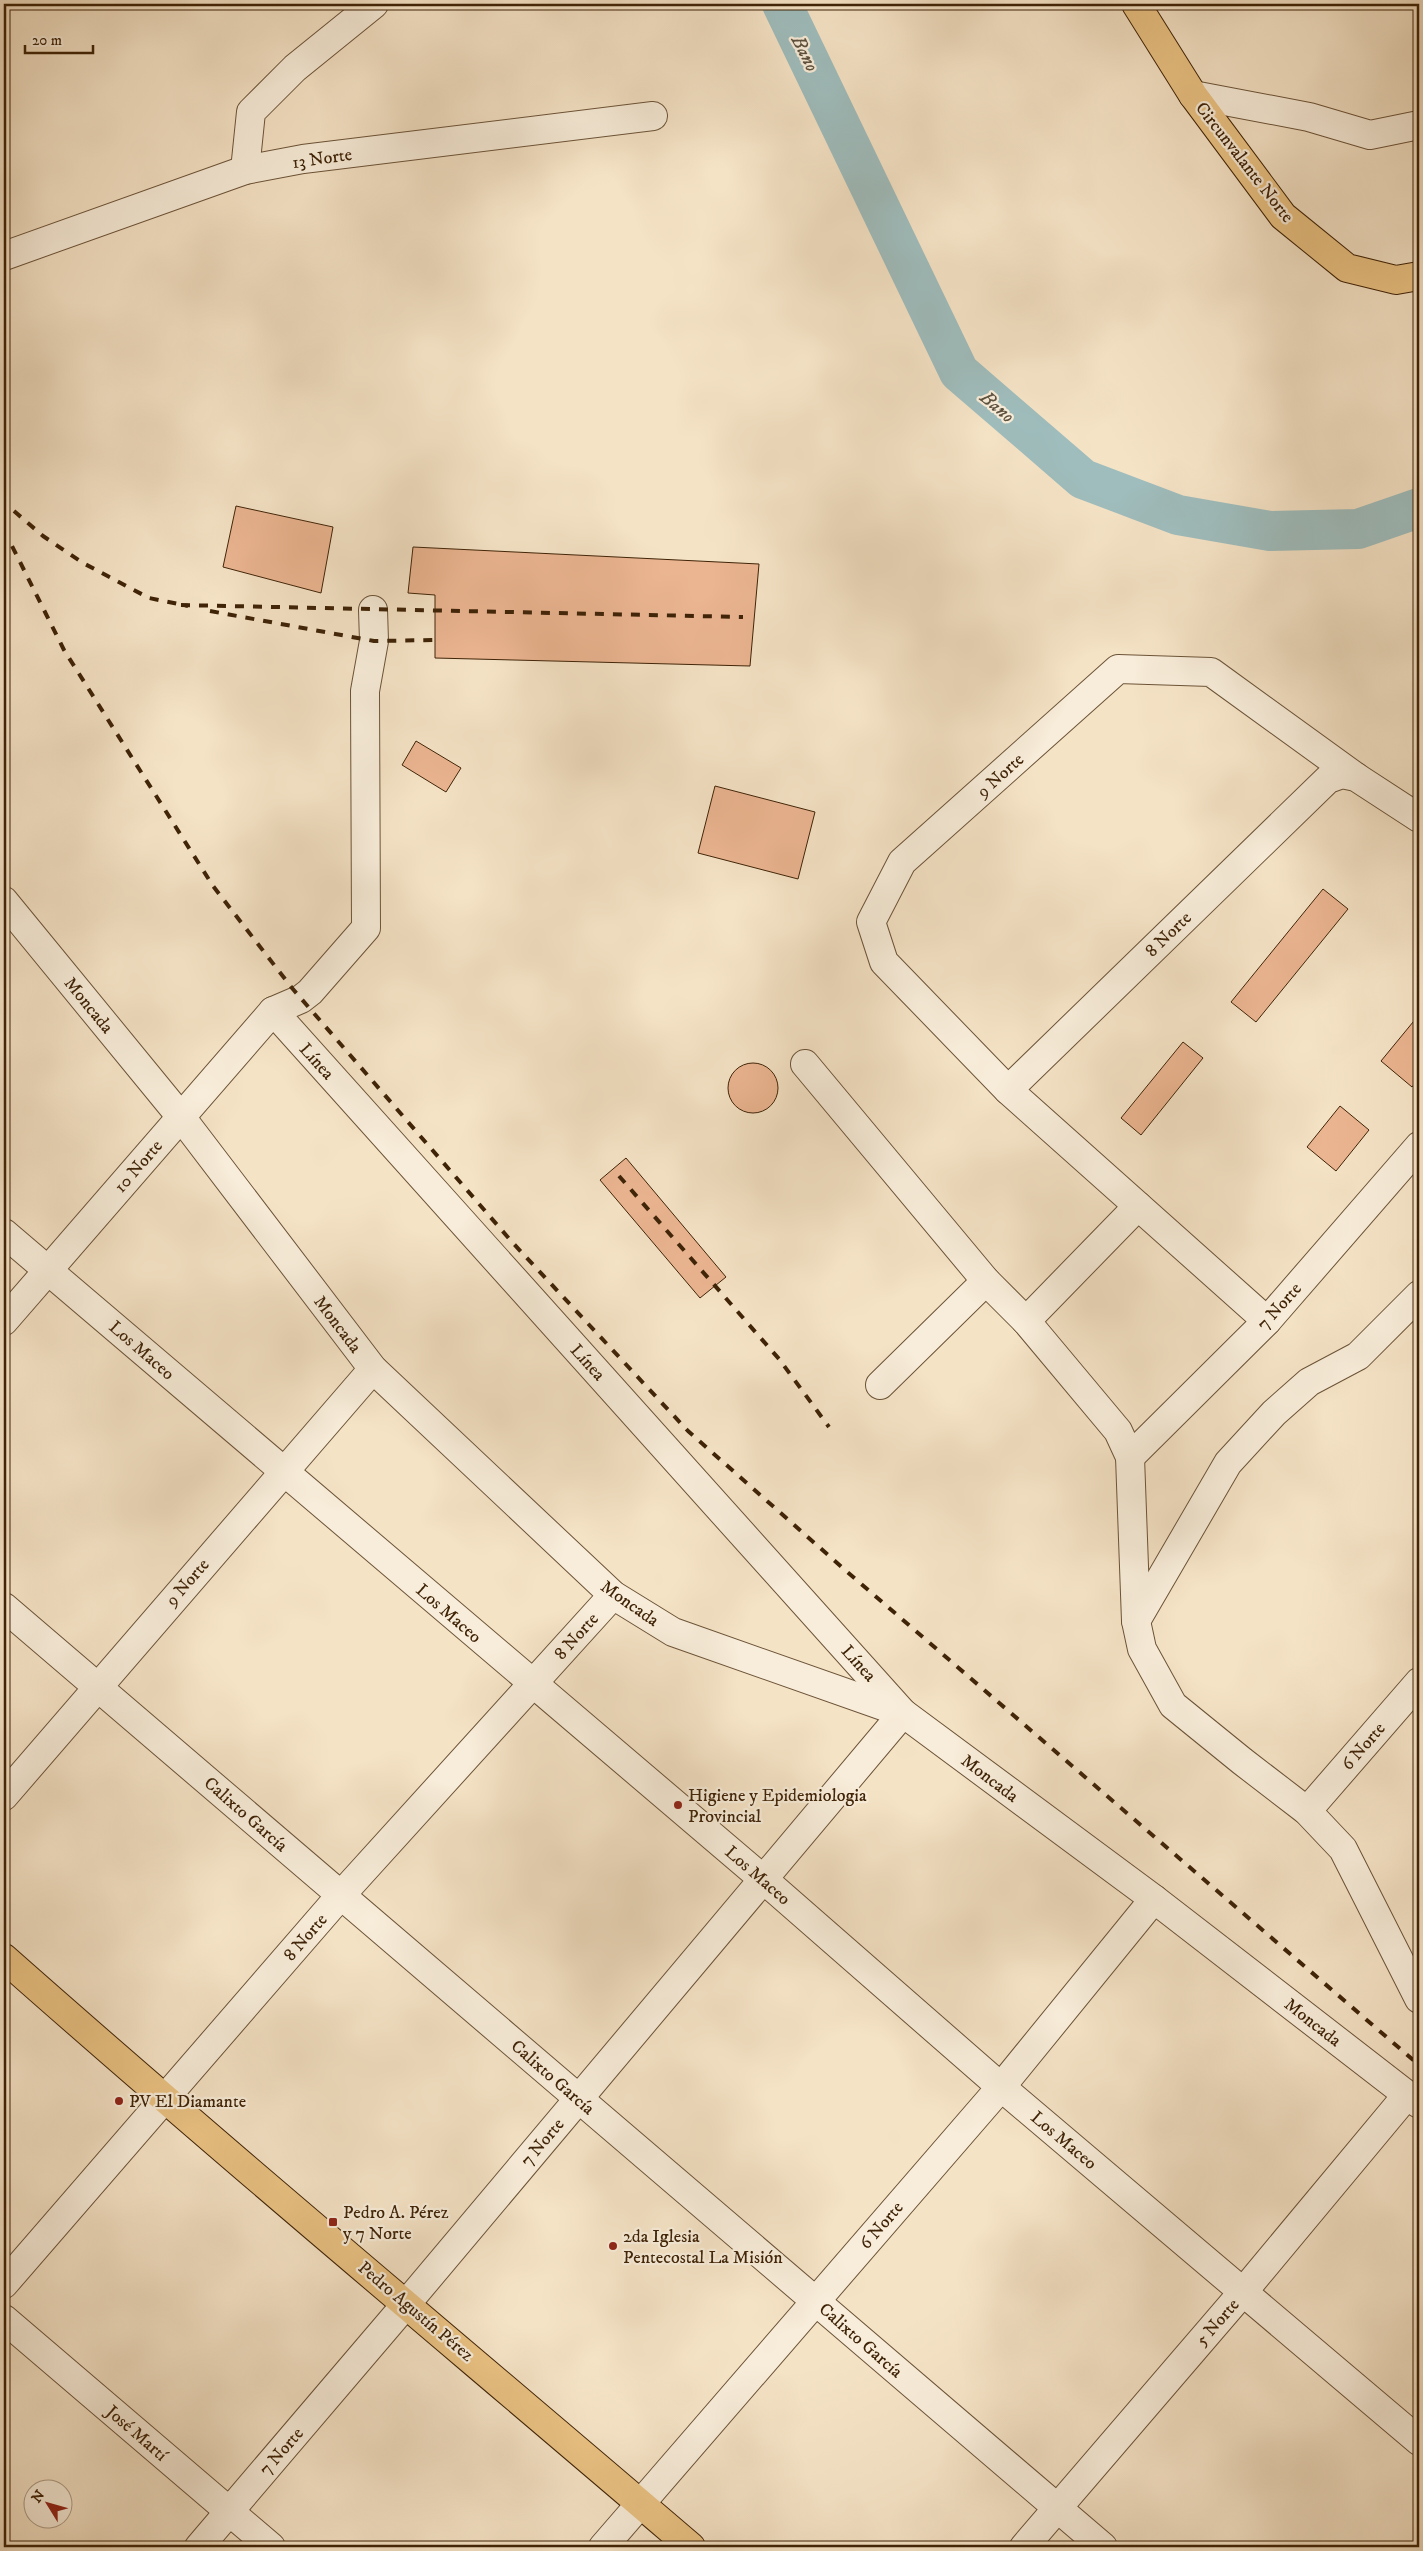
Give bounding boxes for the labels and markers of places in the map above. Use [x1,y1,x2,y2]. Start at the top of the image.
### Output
place label: Higiene y Epidemiologia Provincial [688,1785,867,1828]
marker: Higiene y Epidemiologia Provincial [672,1799,684,1811]
place label: PV El Diamante [129,2091,246,2113]
marker: PV El Diamante [113,2095,125,2107]
place label: Pedro A. Pérez y 7 Norte [343,2202,449,2245]
marker: Pedro A. Pérez y 7 Norte [327,2216,339,2228]
place label: 2da Iglesia Pentecostal La Misión [623,2226,783,2269]
marker: 2da Iglesia Pentecostal La Misión [607,2240,619,2252]

